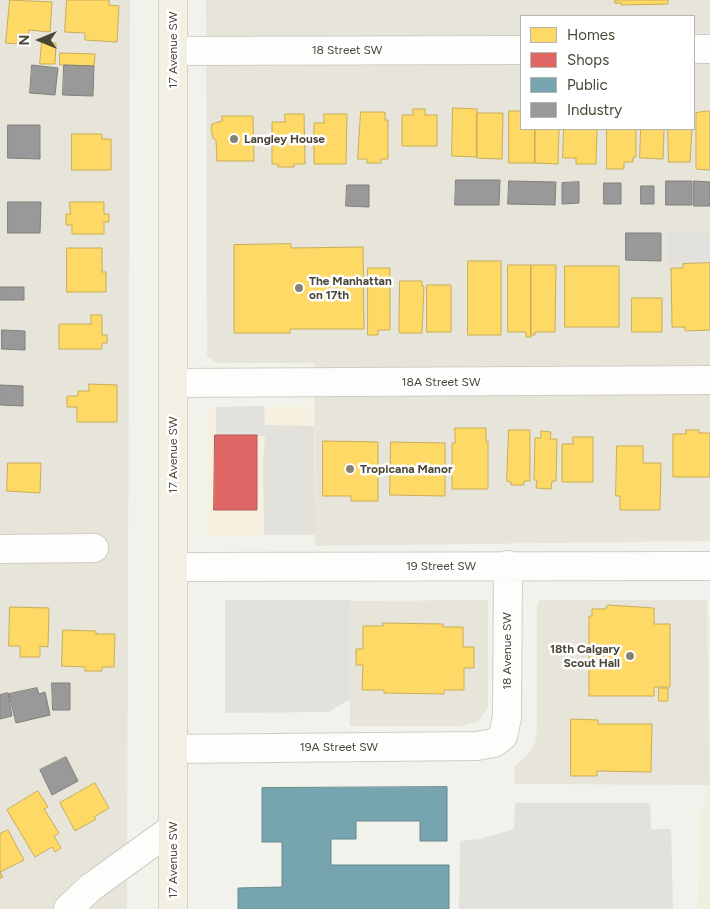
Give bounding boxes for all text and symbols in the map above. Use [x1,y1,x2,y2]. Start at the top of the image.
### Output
street label: 17 Avenue SW [166,12,180,88]
north arrow [15,15,65,65]
legend [520,15,695,130]
text: Homes [567,26,615,44]
text: N [16,35,33,45]
street label: 18 Street SW [312,43,382,57]
text: Shops [567,51,609,69]
text: Public [567,76,608,94]
text: Industry [567,101,622,119]
place label: Langley House [244,132,325,146]
marker: Langley House [228,133,240,145]
place label: The Manhattan on 17th [309,274,392,302]
marker: The Manhattan on 17th [293,282,305,294]
street label: 18A Street SW [402,375,480,389]
street label: 17 Avenue SW [166,417,180,493]
place label: Tropicana Manor [360,462,452,476]
marker: Tropicana Manor [344,463,356,475]
street label: 19 Street SW [406,559,476,573]
street label: 18 Avenue SW [500,612,514,690]
place label: 18th Calgary Scout Hall [550,642,620,670]
marker: 18th Calgary Scout Hall [624,650,636,662]
street label: 19A Street SW [300,740,378,754]
street label: 17 Avenue SW [166,822,180,898]

